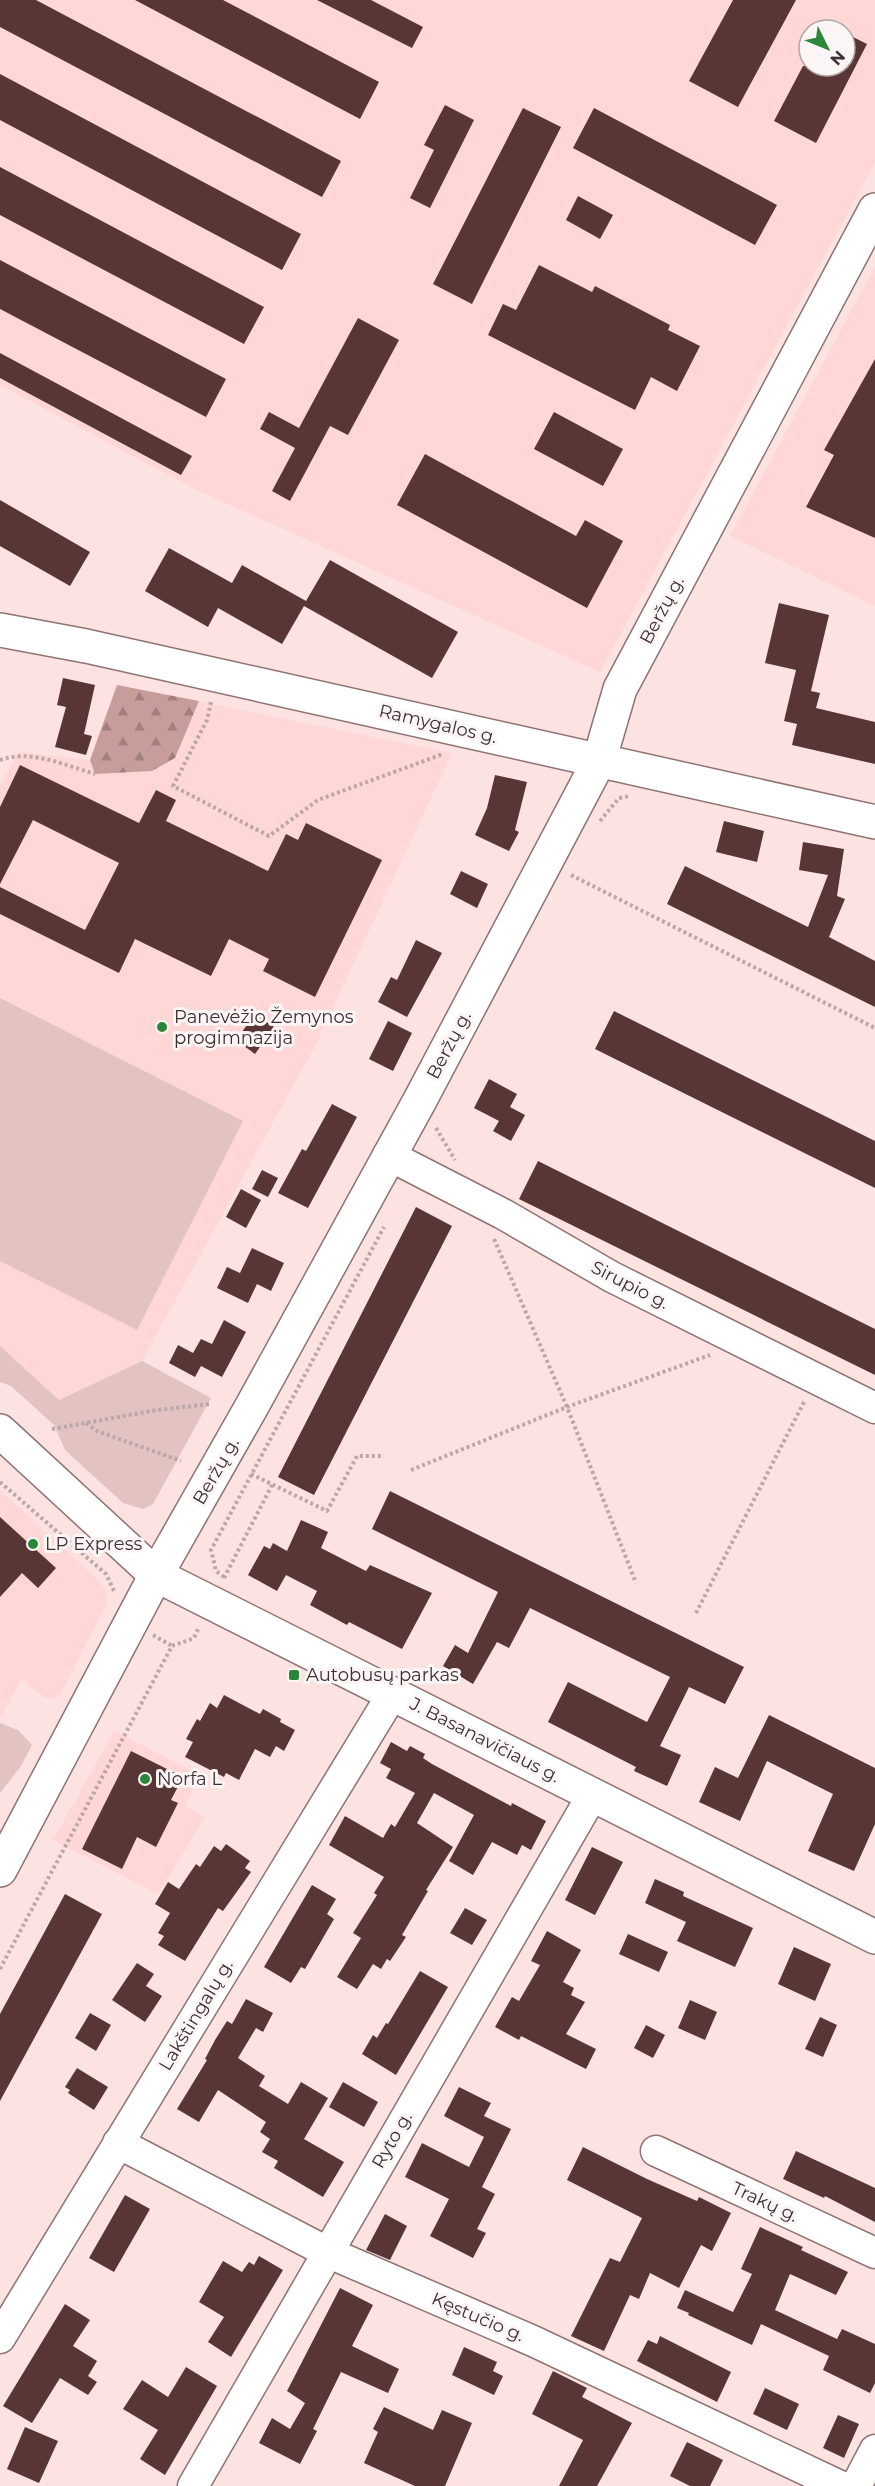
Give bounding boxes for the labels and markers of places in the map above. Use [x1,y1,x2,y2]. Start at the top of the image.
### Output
place label: Panevėžio Žemynos progimnazija [174,1006,354,1049]
marker: Panevėžio Žemynos progimnazija [155,1020,169,1034]
place label: LP Express [45,1533,142,1555]
marker: LP Express [26,1537,40,1551]
place label: Autobusų parkas [306,1664,459,1686]
marker: Autobusų parkas [287,1668,301,1682]
place label: Norfa L [157,1768,222,1790]
marker: Norfa L [138,1772,152,1786]

